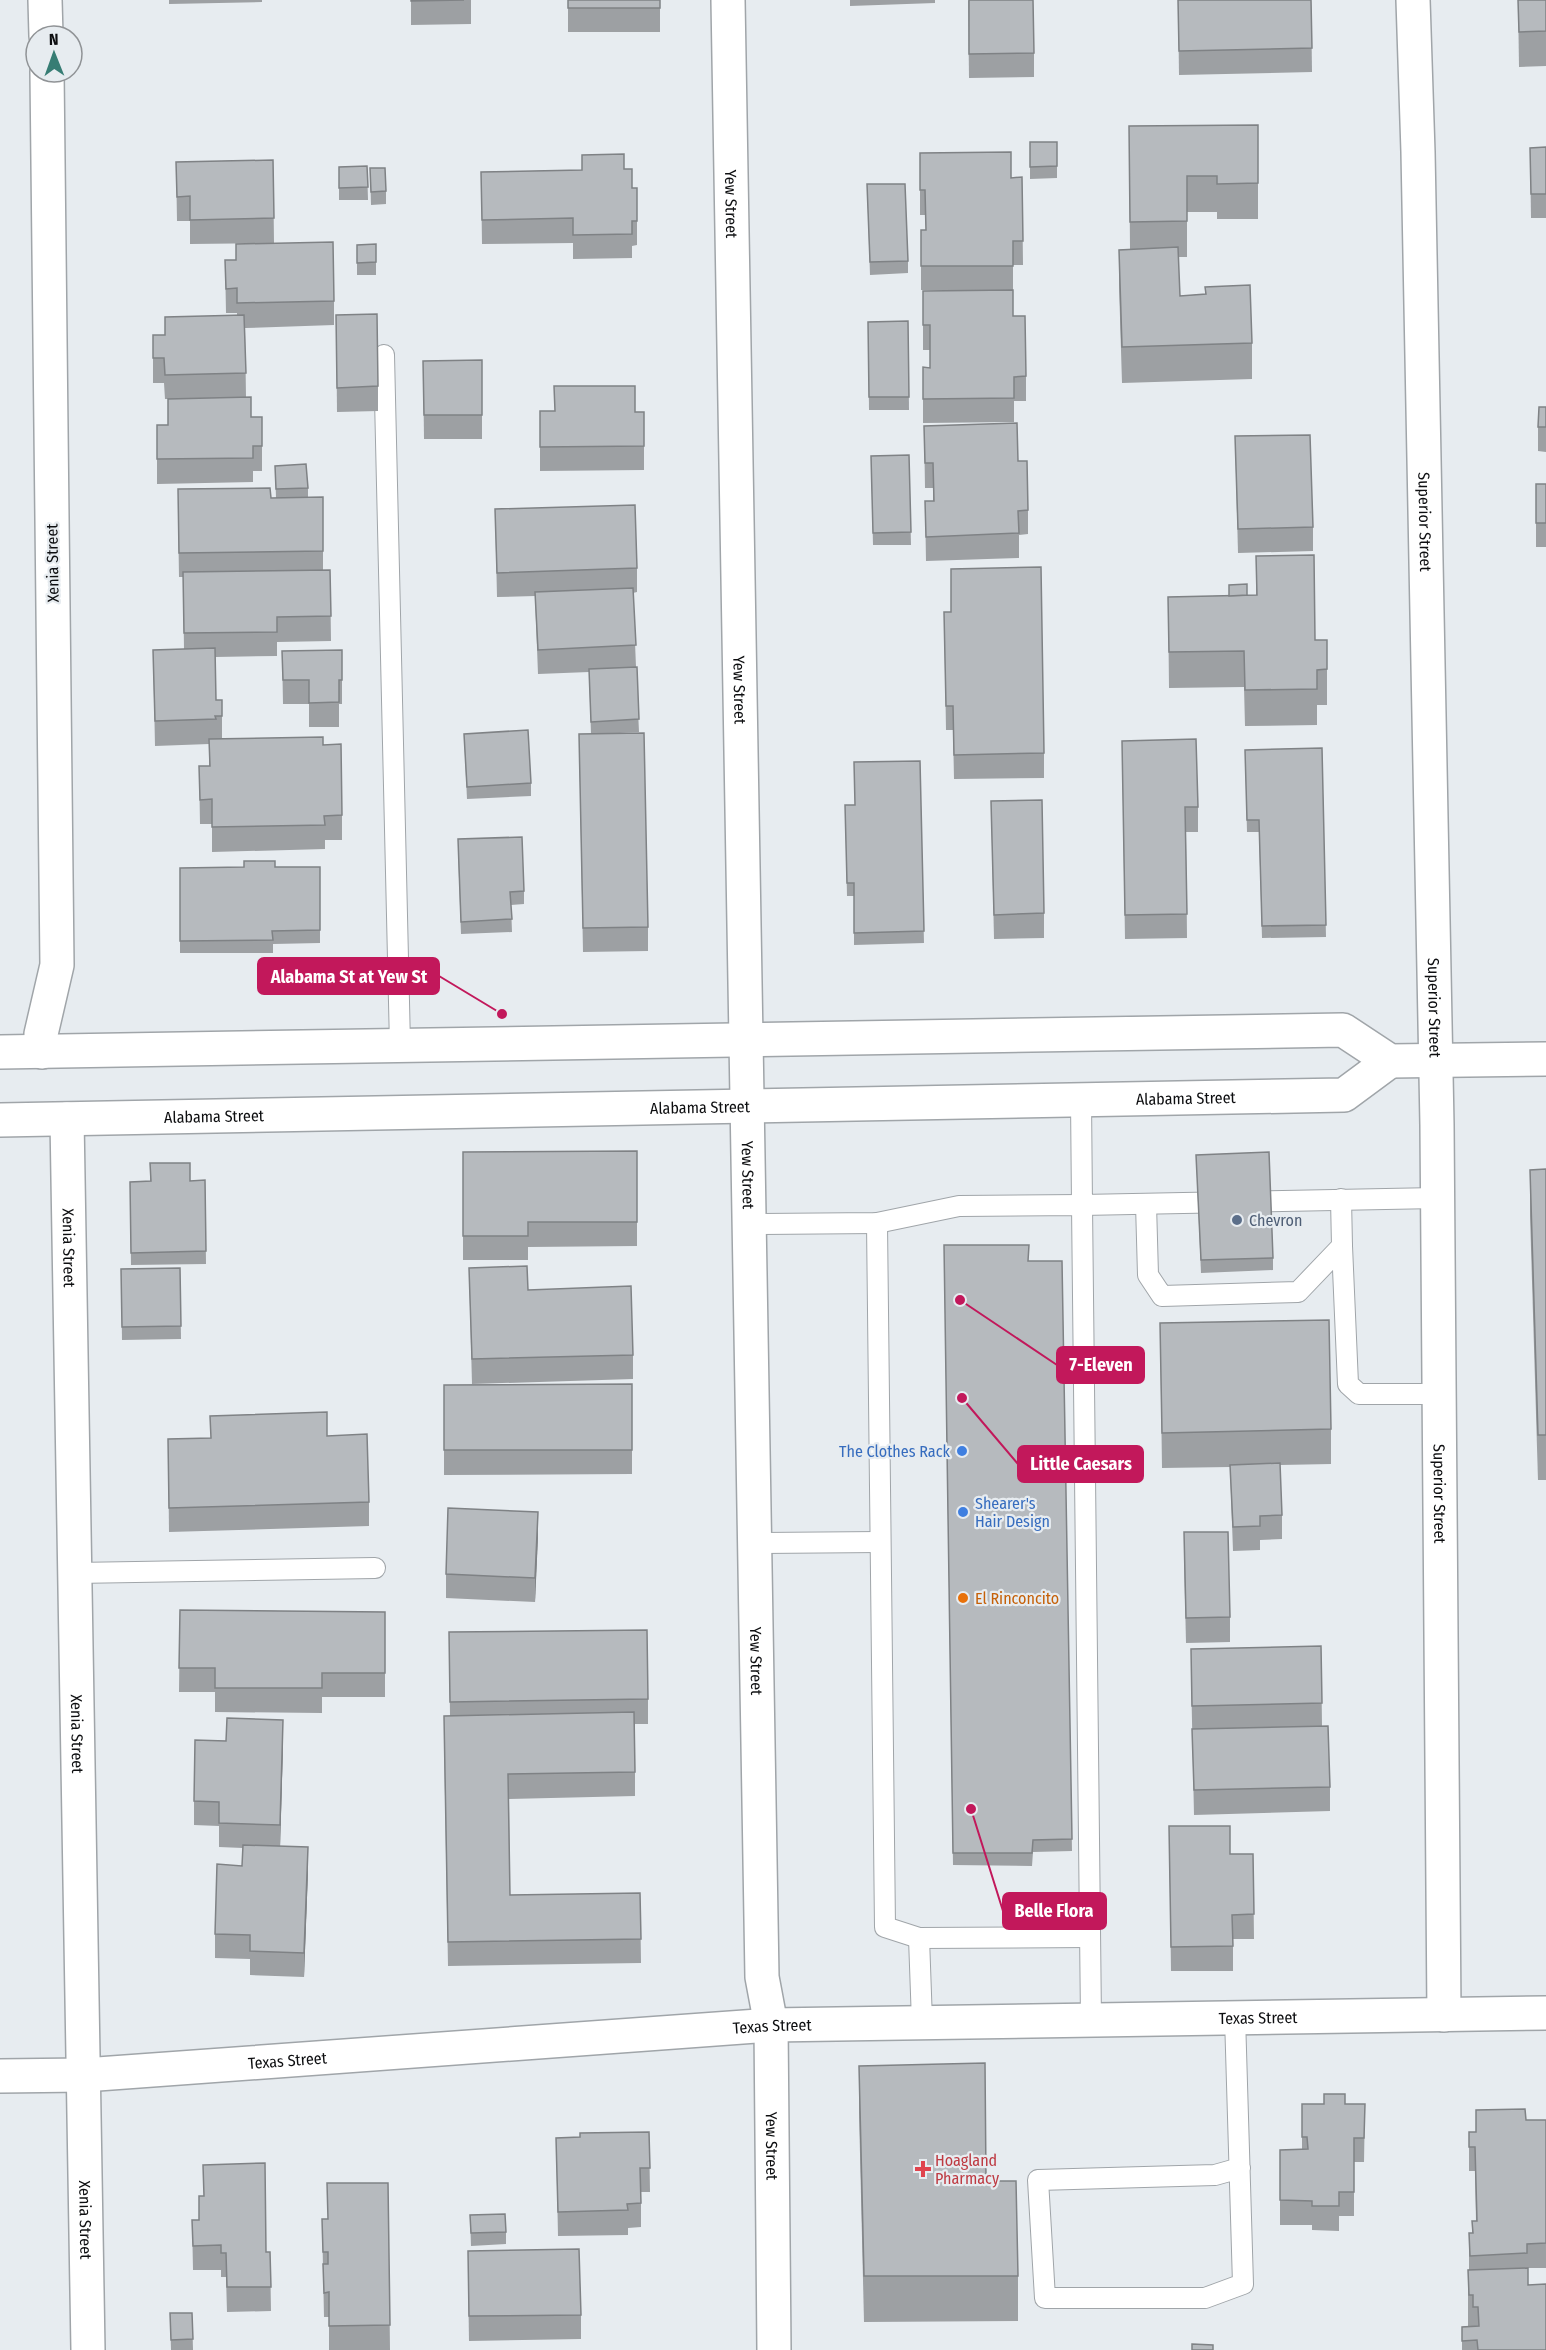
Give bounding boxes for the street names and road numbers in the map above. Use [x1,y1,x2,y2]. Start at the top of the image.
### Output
street label: Yew Street [721,170,741,239]
street label: Superior Street [1414,472,1435,573]
street label: Xenia Street [42,523,63,603]
street label: Yew Street [729,655,750,725]
street label: Superior Street [1424,958,1445,1058]
street label: Alabama Street [1136,1088,1237,1109]
street label: Alabama Street [650,1097,751,1118]
street label: Alabama Street [164,1106,265,1127]
street label: Yew Street [738,1141,758,1210]
street label: Xenia Street [59,1208,79,1288]
street label: Superior Street [1430,1444,1449,1544]
street label: Yew Street [746,1626,766,1696]
street label: Xenia Street [67,1694,87,1774]
street label: Texas Street [1219,2008,1298,2028]
street label: Texas Street [732,2015,812,2038]
street label: Texas Street [248,2048,328,2073]
street label: Yew Street [762,2112,781,2181]
street label: Xenia Street [75,2180,95,2260]

